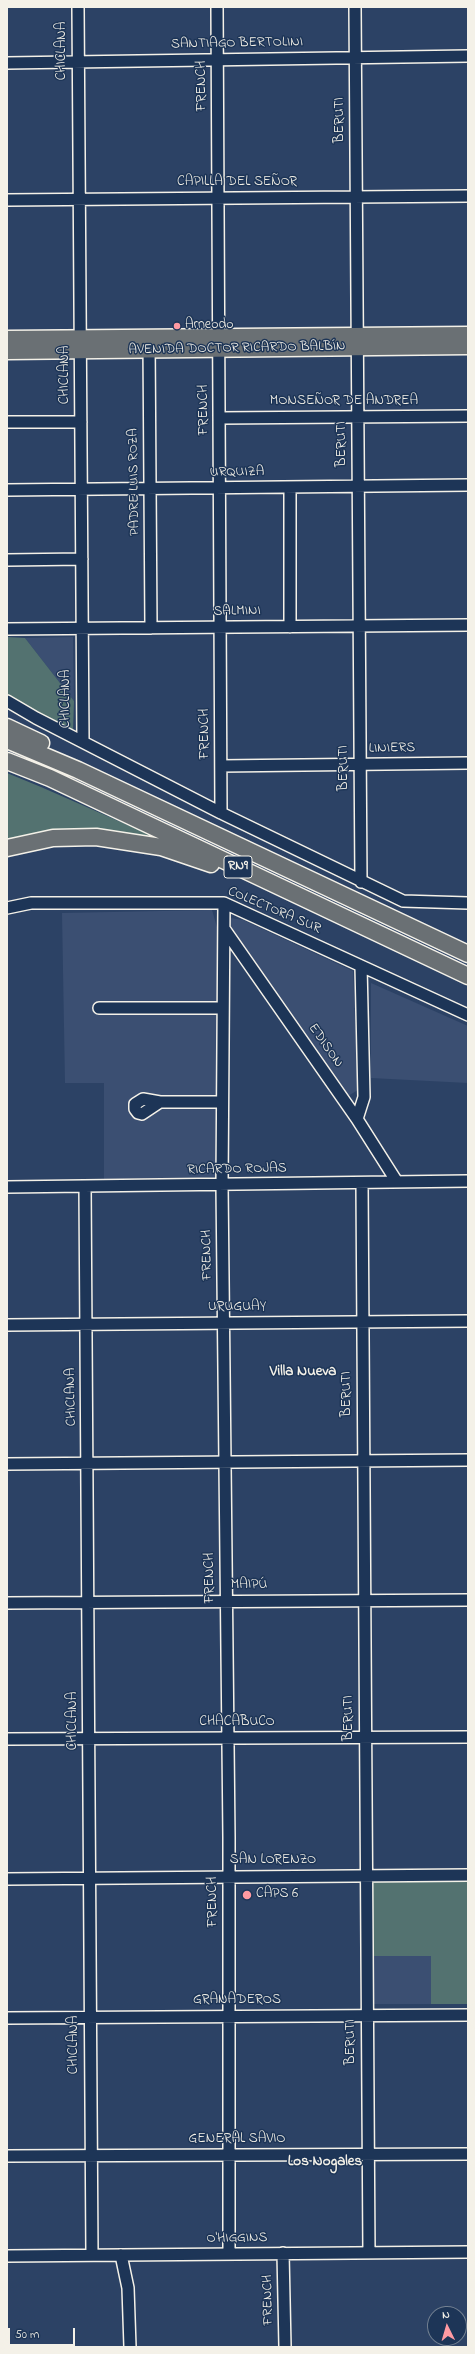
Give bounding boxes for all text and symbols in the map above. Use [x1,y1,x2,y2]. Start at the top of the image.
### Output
street label: CHICLANA [55,22,71,80]
street label: SANTIAGO BERTOLINI [171,34,303,54]
street label: FRENCH [195,61,211,111]
street label: BERUTI [333,97,349,143]
street label: CAPILLA DEL SEÑOR [177,175,297,191]
place label: Arneodo [185,318,234,334]
marker: Arneodo [172,321,182,331]
street label: AVENIDA DOCTOR RICARDO BALBÍN [128,339,346,359]
street label: CHICLANA [58,346,74,404]
street label: FRENCH [197,385,213,435]
street label: MONSEÑOR DE ANDREA [270,394,418,410]
street label: BERUTI [335,421,351,467]
street label: PADRE LUIS ROZA [126,428,144,536]
street label: URQUIZA [210,464,264,482]
street label: SALMINI [213,603,261,621]
street label: CHICLANA [59,670,75,728]
street label: FRENCH [198,709,214,759]
street label: LINIERS [369,740,415,758]
street label: BERUTI [337,745,353,791]
road number: RN9 [224,856,252,878]
street label: COLECTORA SUR [225,884,323,938]
street label: EDISON [304,1021,346,1071]
street label: RICARDO ROJAS [187,1161,287,1179]
street label: FRENCH [199,1230,217,1280]
street label: URUGUAY [208,1300,266,1316]
district label: Villa Nueva [270,1364,336,1382]
street label: CHICLANA [63,1368,81,1426]
street label: BERUTI [340,1371,356,1417]
street label: FRENCH [203,1553,219,1603]
street label: MAIPÚ [231,1578,267,1594]
street label: CHICLANA [66,1692,82,1750]
street label: BERUTI [342,1695,358,1741]
street label: CHACABUCO [199,1715,275,1731]
street label: SAN LORENZO [230,1853,316,1869]
street label: FRENCH [206,1877,222,1927]
place label: CAPS 6 [256,1887,298,1903]
marker: CAPS 6 [241,1889,253,1901]
street label: GRANADEROS [193,1993,281,2009]
street label: CHICLANA [67,2016,83,2074]
street label: BERUTI [344,2019,360,2065]
street label: GENERAL SAVIO [189,2132,285,2148]
district label: Los Nogales [288,2154,362,2172]
street label: O'HIGGINS [206,2230,268,2248]
street label: FRENCH [260,2275,278,2325]
north arrow [427,2306,467,2346]
text: N [442,2307,450,2323]
scale bar [10,2320,77,2346]
text: 50 m [15,2326,39,2344]

